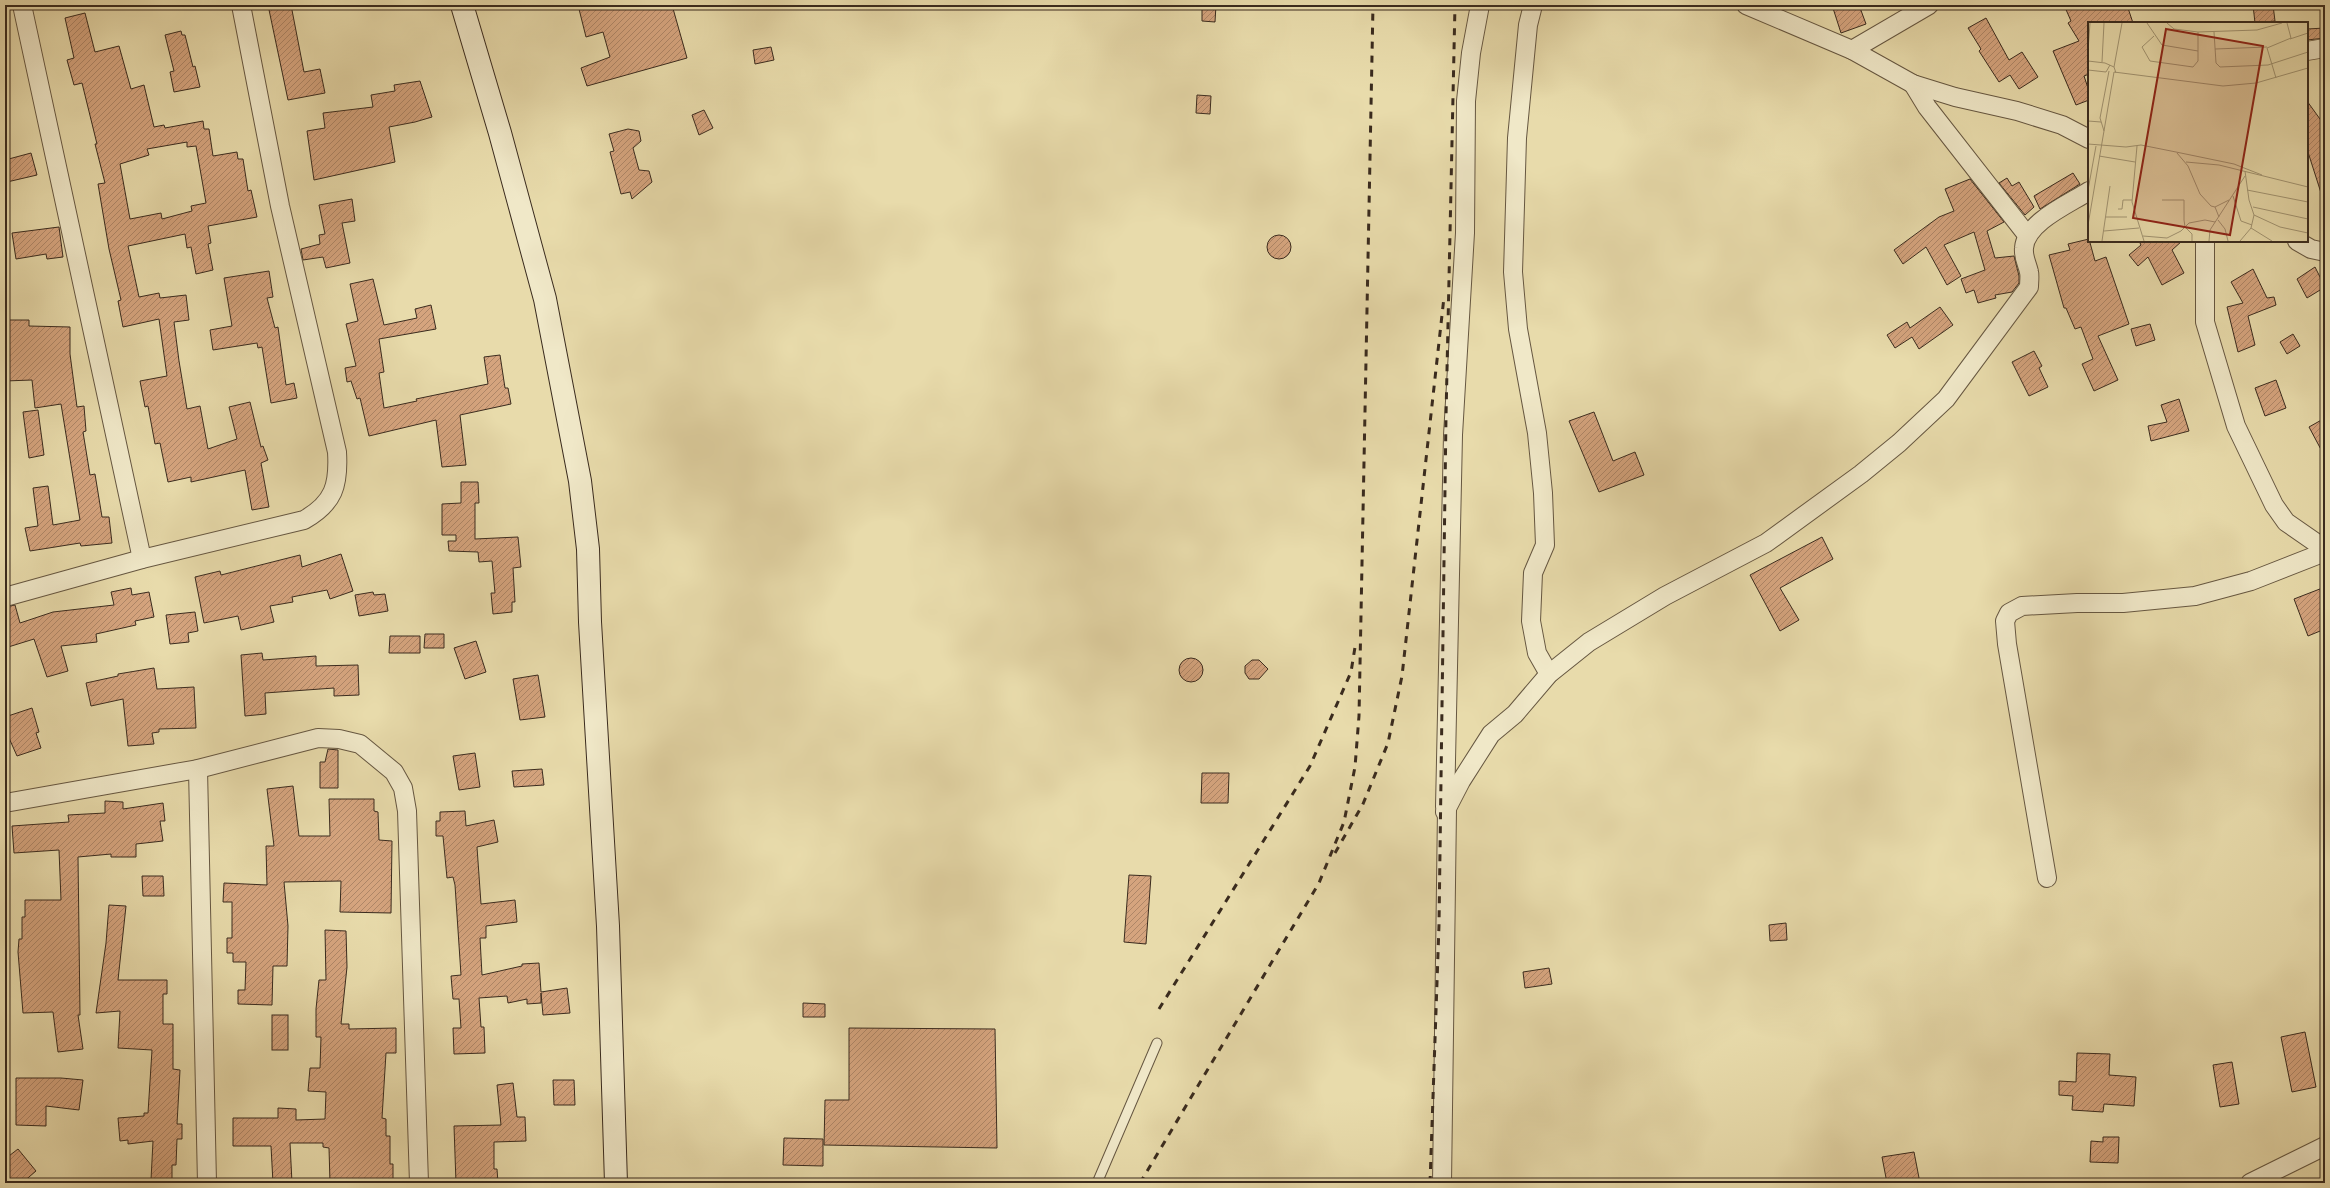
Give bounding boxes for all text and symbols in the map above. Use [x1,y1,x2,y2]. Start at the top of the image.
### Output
inset map [2088,22,2308,242]

